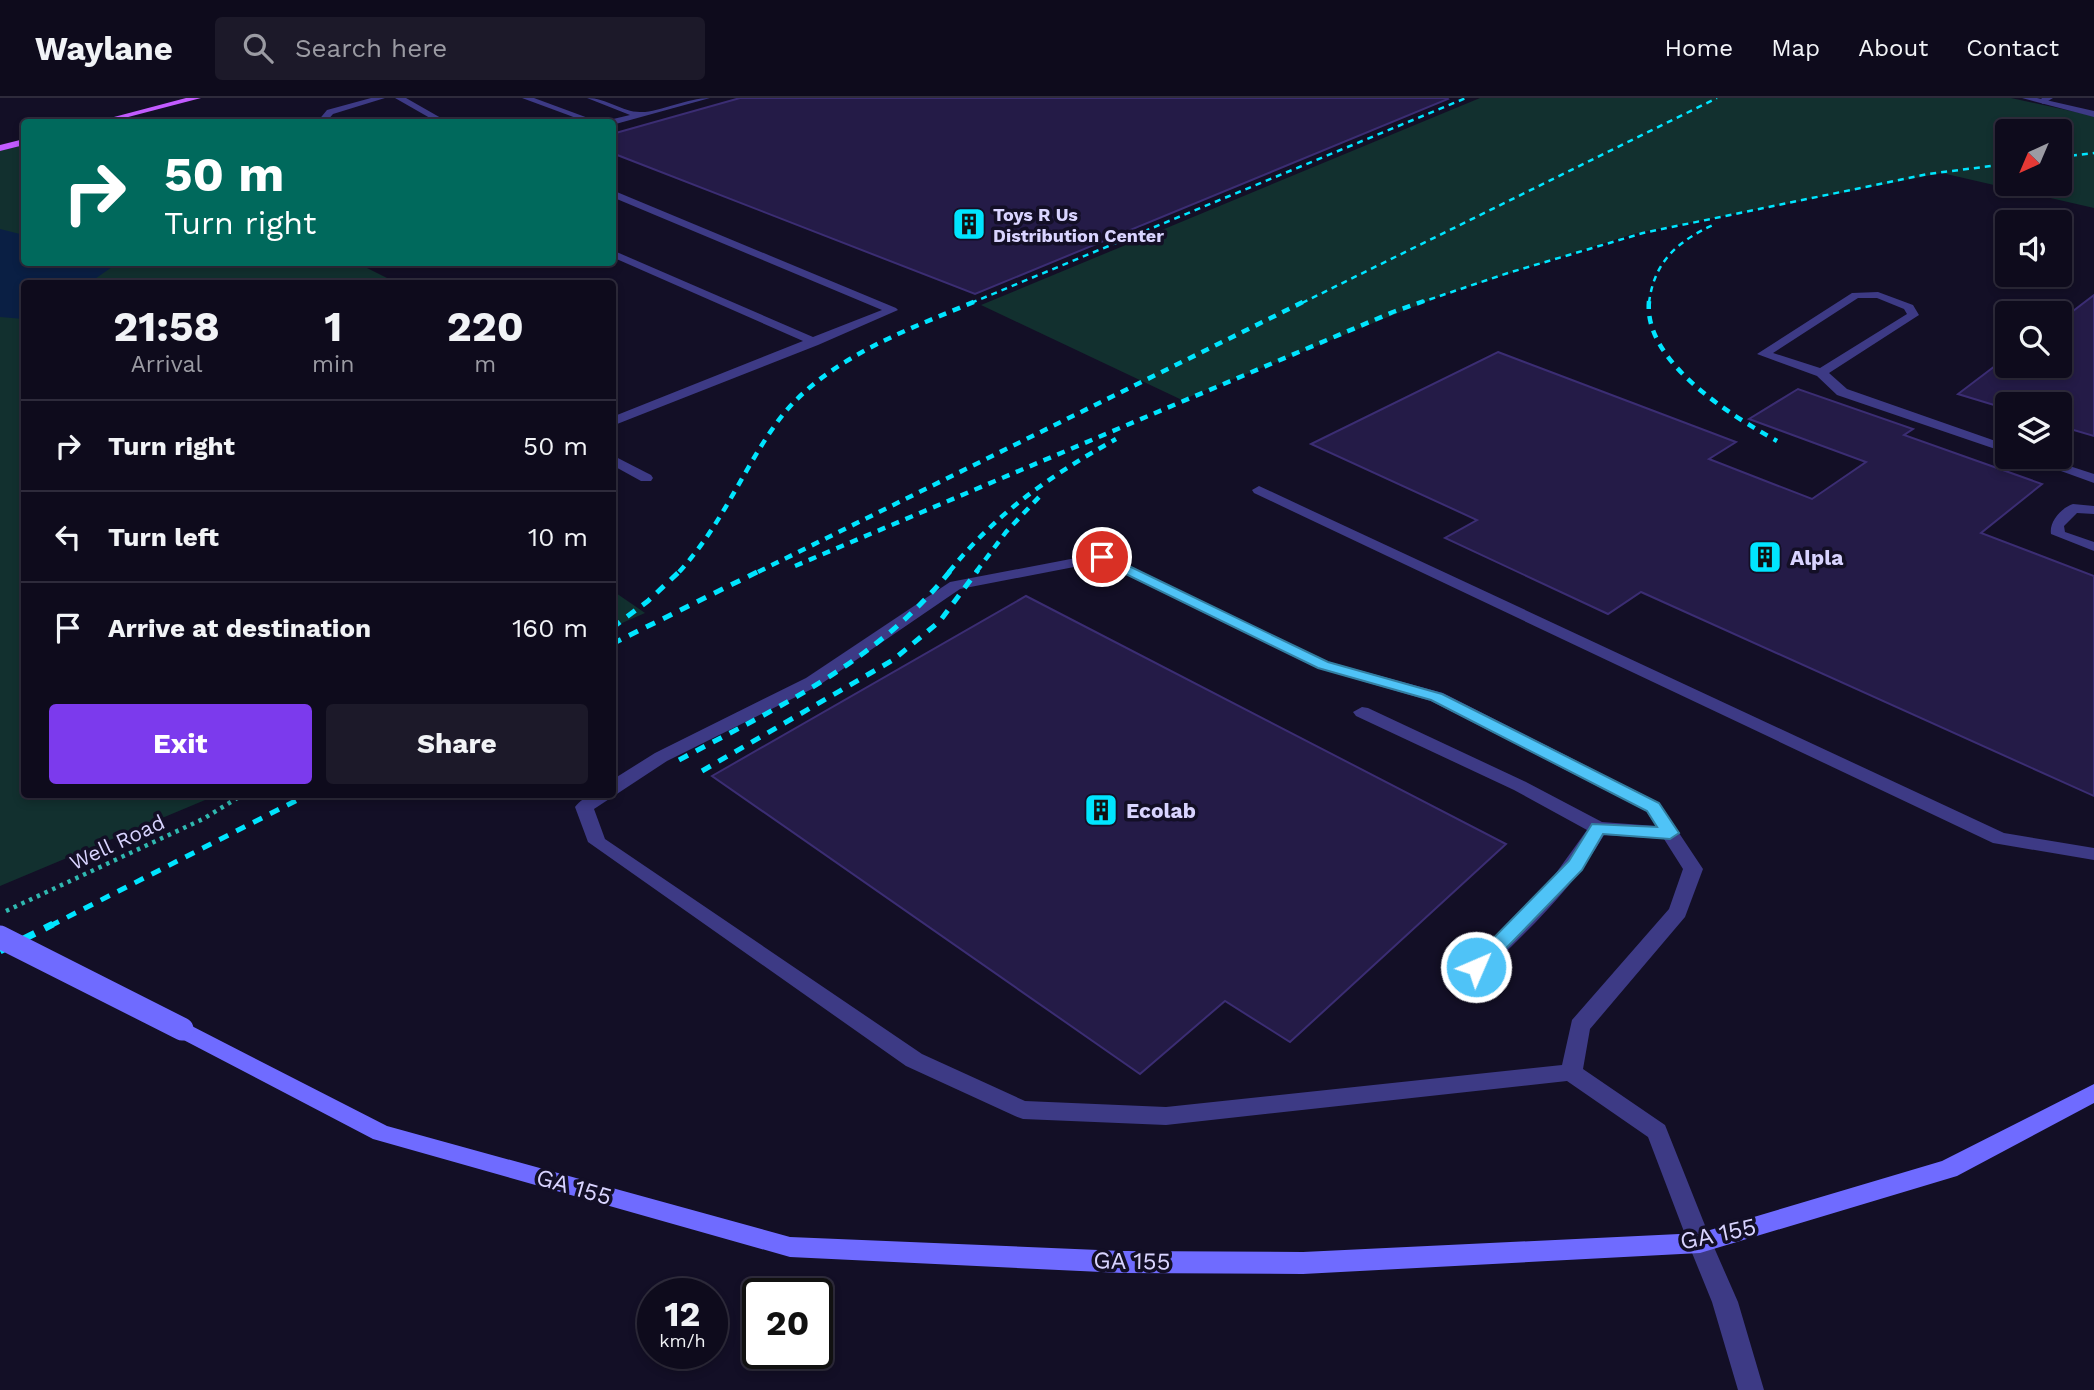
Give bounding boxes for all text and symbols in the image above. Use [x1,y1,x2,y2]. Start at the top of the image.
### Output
search box [215,17,705,80]
text: Waylane [35,29,173,68]
icon: search [239,29,277,67]
text: Search here [295,33,447,63]
text: Home [1665,34,1733,62]
text: Map [1771,34,1820,62]
text: About [1858,34,1928,62]
text: Contact [1966,34,2059,62]
north arrow [1995,119,2072,196]
map controls [1995,119,2072,469]
text: 50 m [164,145,284,203]
icon: right [49,147,140,238]
text: Turn right [164,204,316,242]
place label: Toys R Us Distribution Center [993,204,1164,246]
building icon: Toys R Us Distribution Center [950,205,988,243]
button: sound [1995,210,2072,287]
button: search [1995,301,2072,378]
text: 21:58 [113,302,220,351]
text: 1 [324,302,342,351]
text: 220 [447,302,524,351]
text: Arrival [131,351,202,378]
text: min [312,351,354,378]
text: m [474,351,496,378]
button: layers [1995,392,2072,469]
icon: right [49,427,87,465]
text: Turn right [108,431,235,461]
text: 50 m [523,431,588,461]
icon: left [49,518,87,556]
text: Turn left [108,522,219,552]
text: 10 m [528,522,588,552]
pin [1072,527,1132,587]
icon: arrive [1083,538,1121,576]
building icon: Alpla [1746,538,1784,576]
place label: Alpla [1790,545,1844,570]
icon: arrive [49,609,87,647]
text: Arrive at destination [108,613,371,643]
text: 160 m [512,613,588,643]
button: Exit [49,704,312,784]
button: Share [326,704,588,784]
building icon: Ecolab [1082,791,1120,829]
place label: Ecolab [1126,798,1196,823]
street label: Well Road [65,809,169,875]
position arrow [1439,930,1513,1004]
street label: GA 155 [533,1163,615,1211]
street label: GA 155 [1677,1212,1759,1256]
street label: GA 155 [1093,1246,1171,1276]
speed limit sign: 20 [742,1278,833,1369]
text: 12 [665,1293,700,1335]
text: km/h [659,1330,706,1351]

